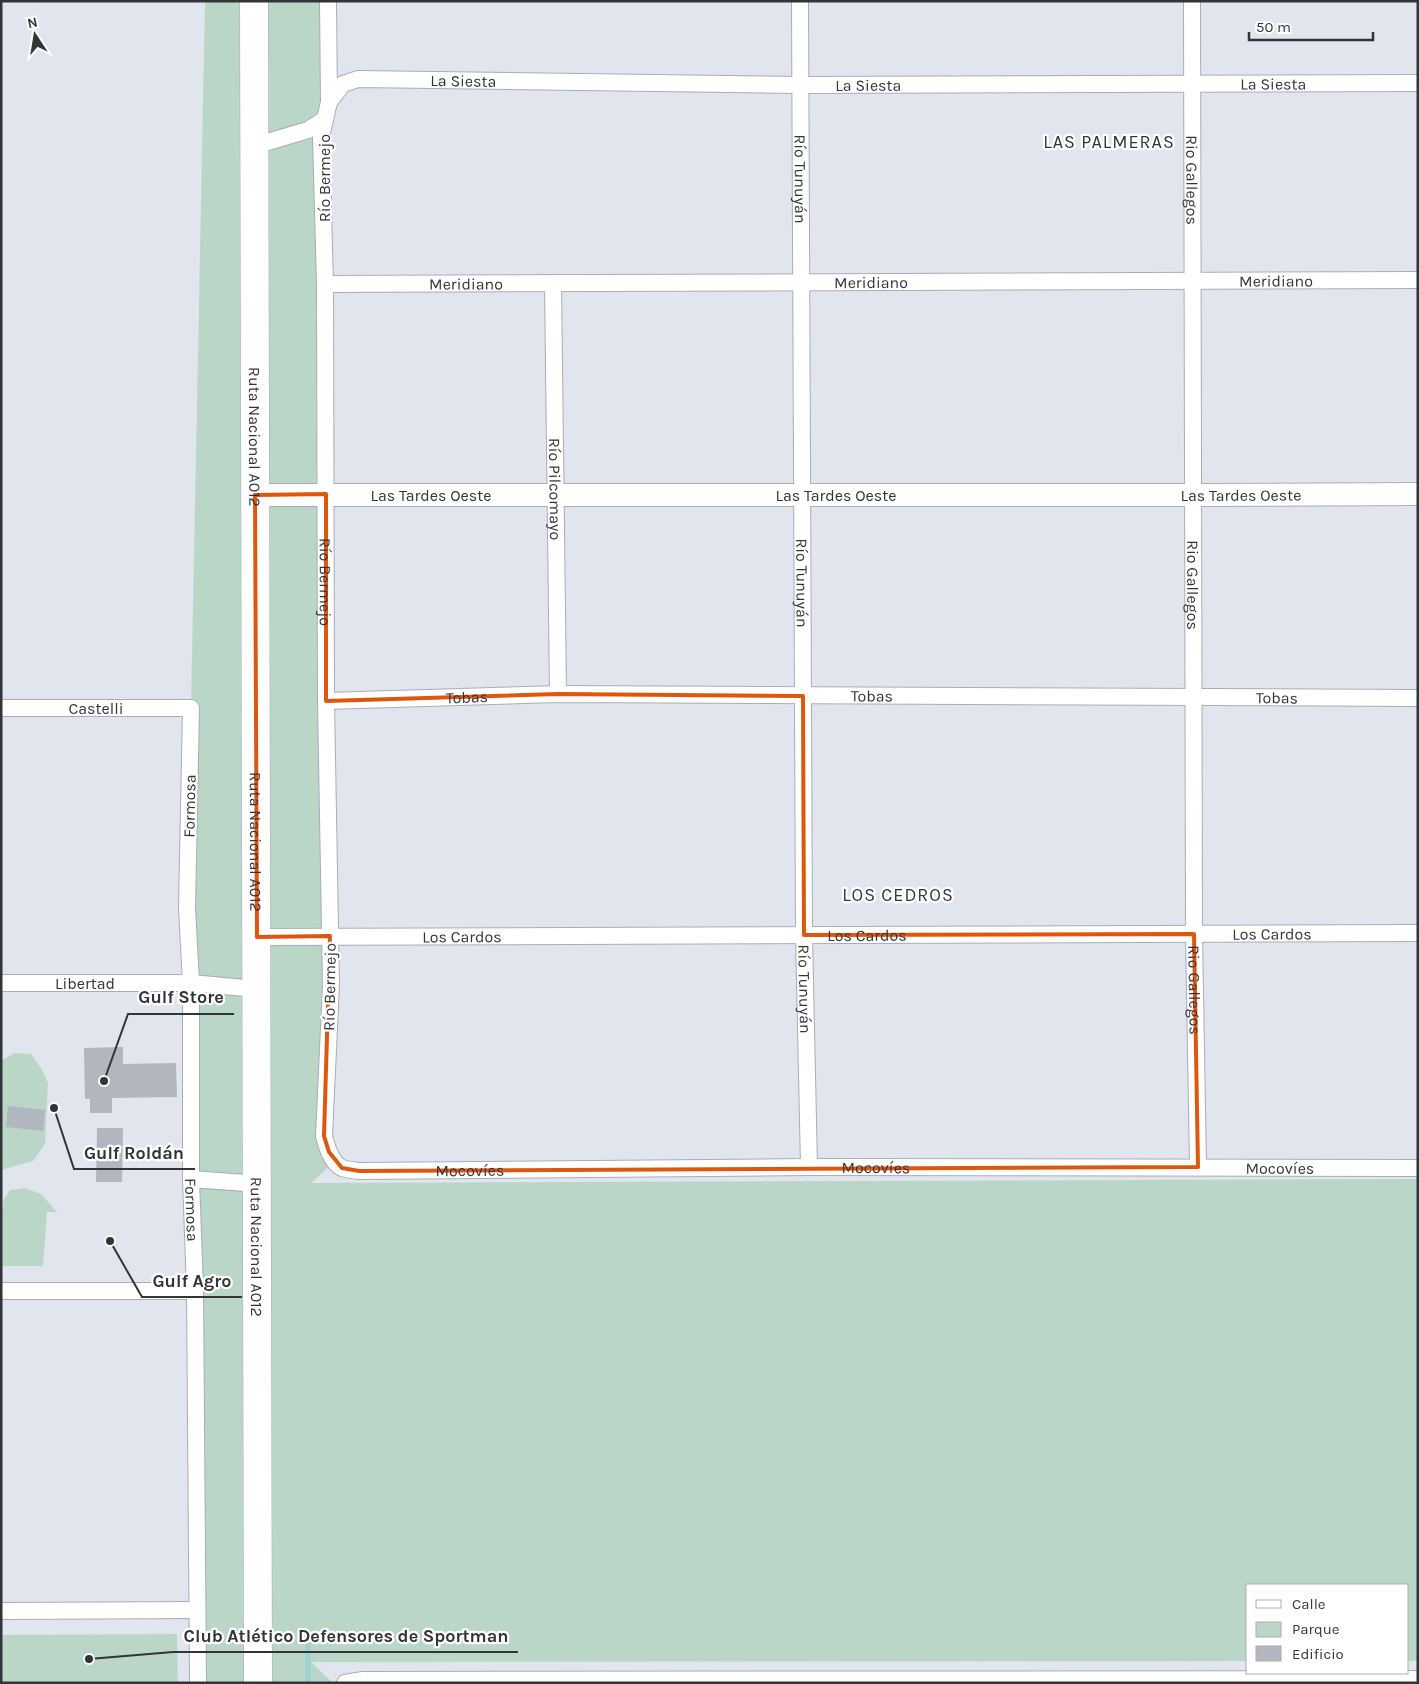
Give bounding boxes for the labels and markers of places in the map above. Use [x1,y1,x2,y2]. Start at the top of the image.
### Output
callout: Gulf Store [128,981,234,1014]
callout: Gulf Roldán [74,1136,195,1169]
callout: Gulf Agro [142,1264,242,1297]
callout: Club Atlético Defensores de Sportman [173,1619,518,1652]

